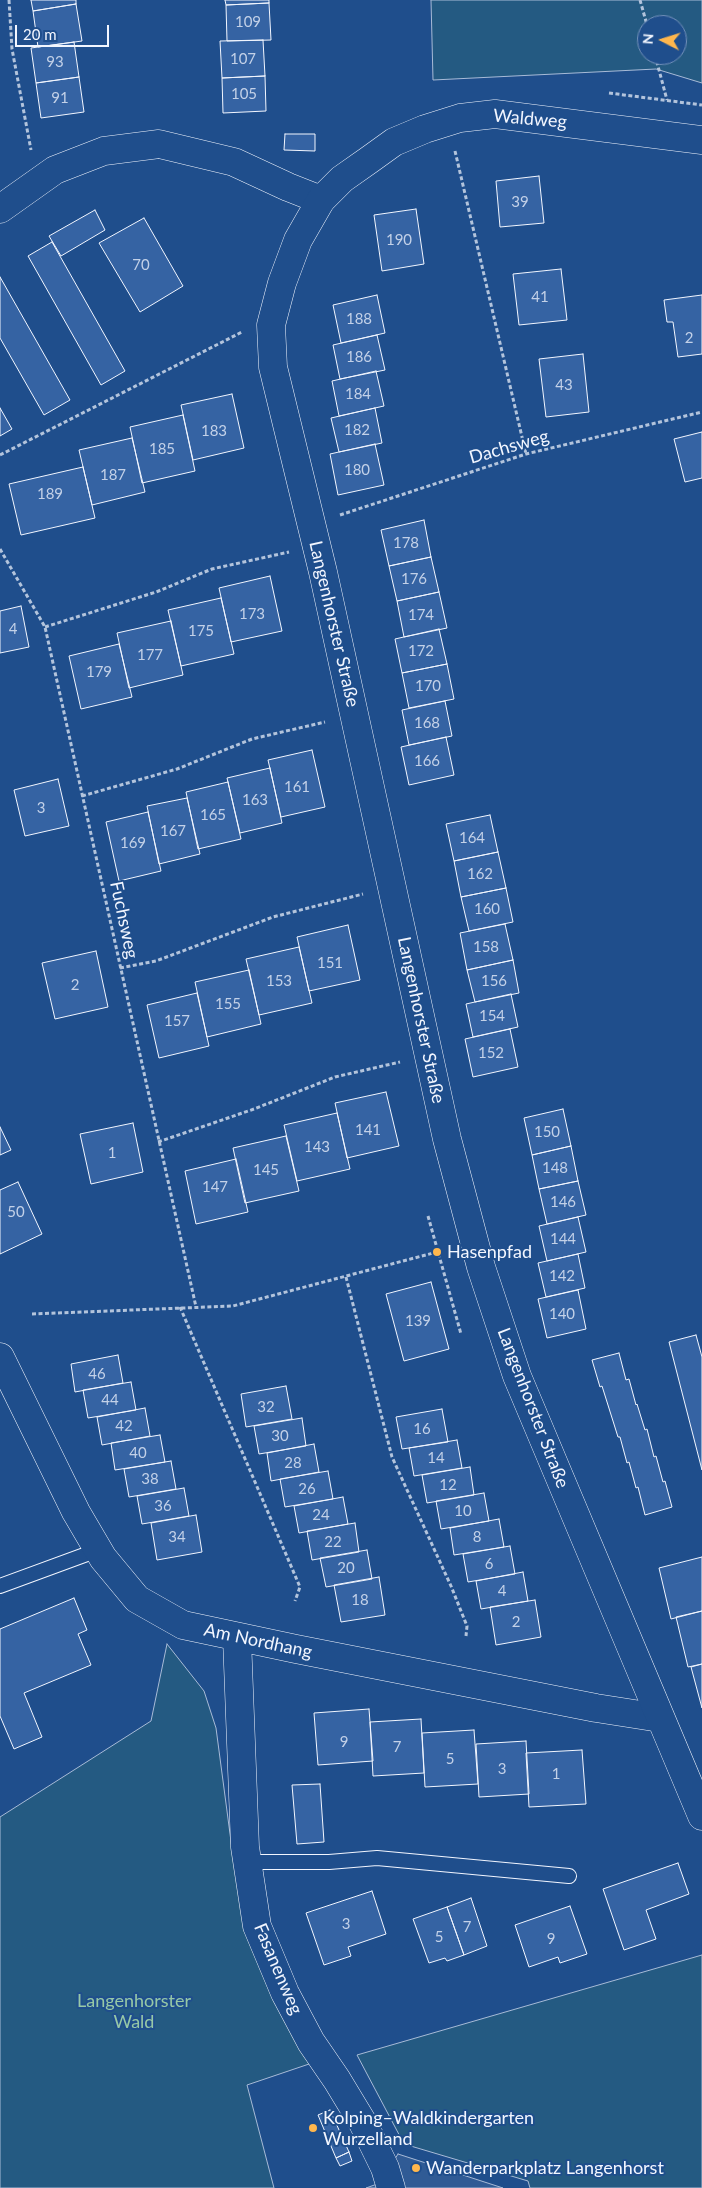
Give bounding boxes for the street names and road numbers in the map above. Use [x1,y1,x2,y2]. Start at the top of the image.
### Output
street label: Waldweg [492,105,568,133]
street label: Dachsweg [467,425,551,469]
street label: Langenhorster Straße [304,539,364,709]
street label: Fuchsweg [105,879,143,961]
street label: Langenhorster Straße [393,935,449,1105]
street label: Langenhorster Straße [493,1325,573,1491]
street label: Am Nordhang [202,1619,314,1663]
street label: Fasanenweg [249,1920,307,2018]

